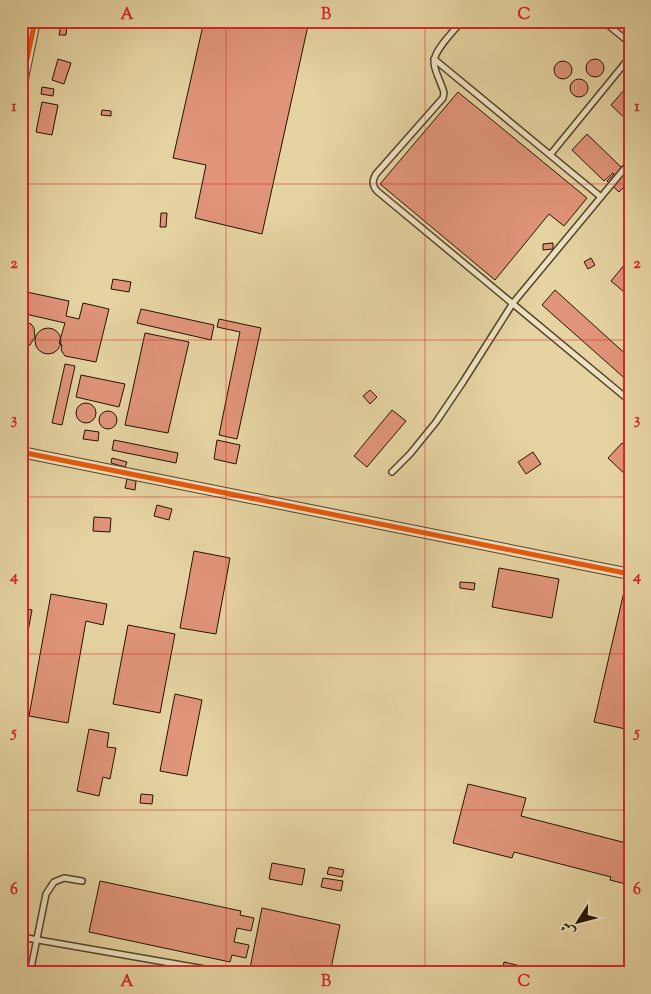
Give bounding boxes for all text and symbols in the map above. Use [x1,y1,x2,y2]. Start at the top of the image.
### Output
text: A [121,4,134,27]
text: B [321,4,331,27]
text: C [518,4,531,27]
text: 1 [11,96,17,119]
text: 1 [634,96,640,119]
text: 2 [10,253,18,276]
text: 2 [633,253,641,276]
text: 3 [11,409,18,432]
text: 3 [634,409,641,432]
text: 4 [9,566,18,589]
text: 4 [632,566,641,589]
text: 5 [9,722,17,745]
text: 5 [632,722,640,745]
text: 6 [10,879,18,902]
text: 6 [633,879,641,902]
north arrow [554,896,604,946]
text: ش [557,917,581,940]
text: A [121,971,134,994]
text: B [321,971,331,994]
text: C [518,971,531,994]

